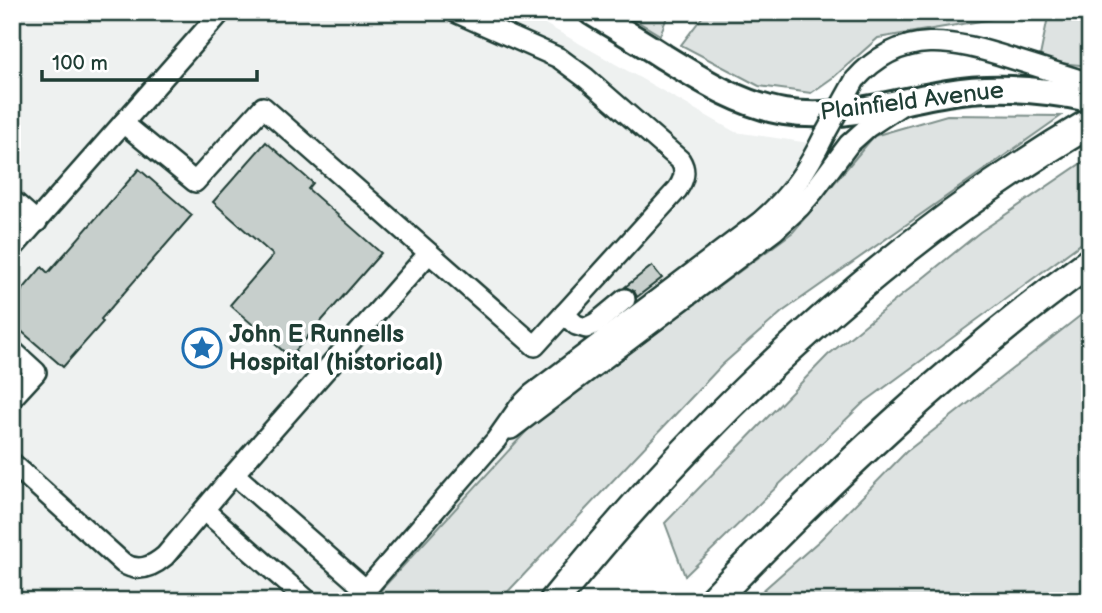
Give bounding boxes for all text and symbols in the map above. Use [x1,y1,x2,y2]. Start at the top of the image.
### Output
scale bar [42,38,257,82]
text: 100 m [52,51,108,76]
street label: Plainfield Avenue [818,75,1006,127]
place label: John E Runnells Hospital (historical) [229,320,443,377]
place icon: John E Runnells Hospital (historical) [181,327,223,369]

